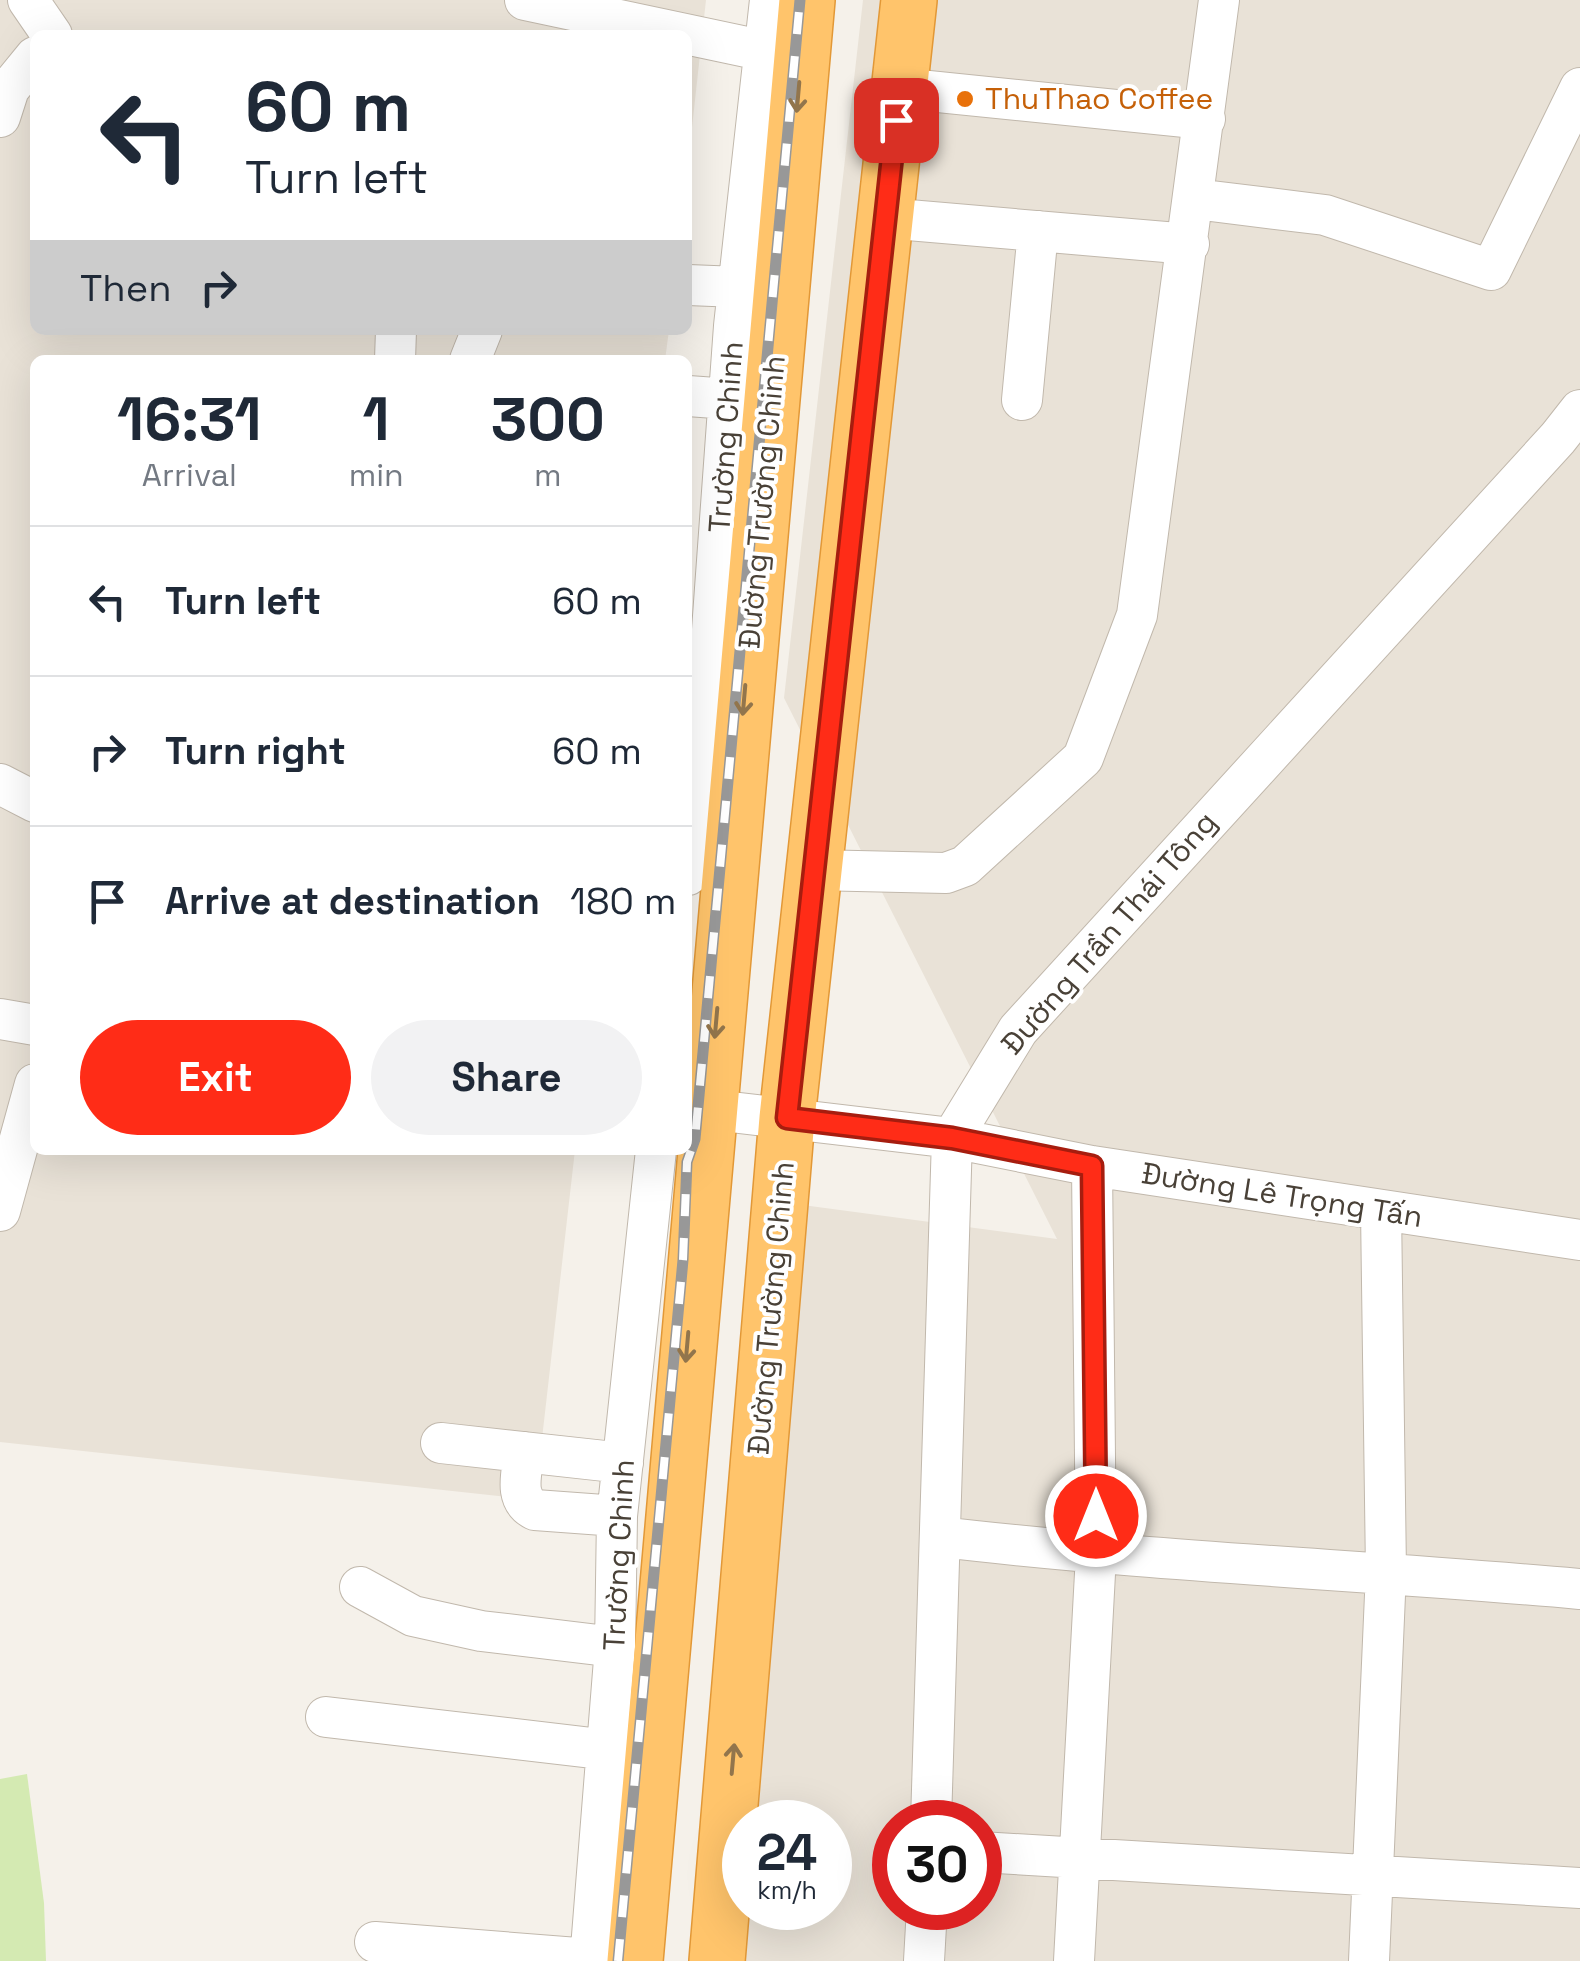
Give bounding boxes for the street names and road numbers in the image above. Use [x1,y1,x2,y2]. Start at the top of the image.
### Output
street label: Trường Chinh [699,340,752,534]
street label: Đường Trường Chinh [729,354,794,650]
street label: Đường Trần Thái Tông [992,803,1225,1062]
street label: Đường Lê Trọng Tấn [1139,1153,1425,1236]
street label: Đường Trường Chinh [738,1160,803,1456]
street label: Trường Chinh [594,1458,643,1652]

